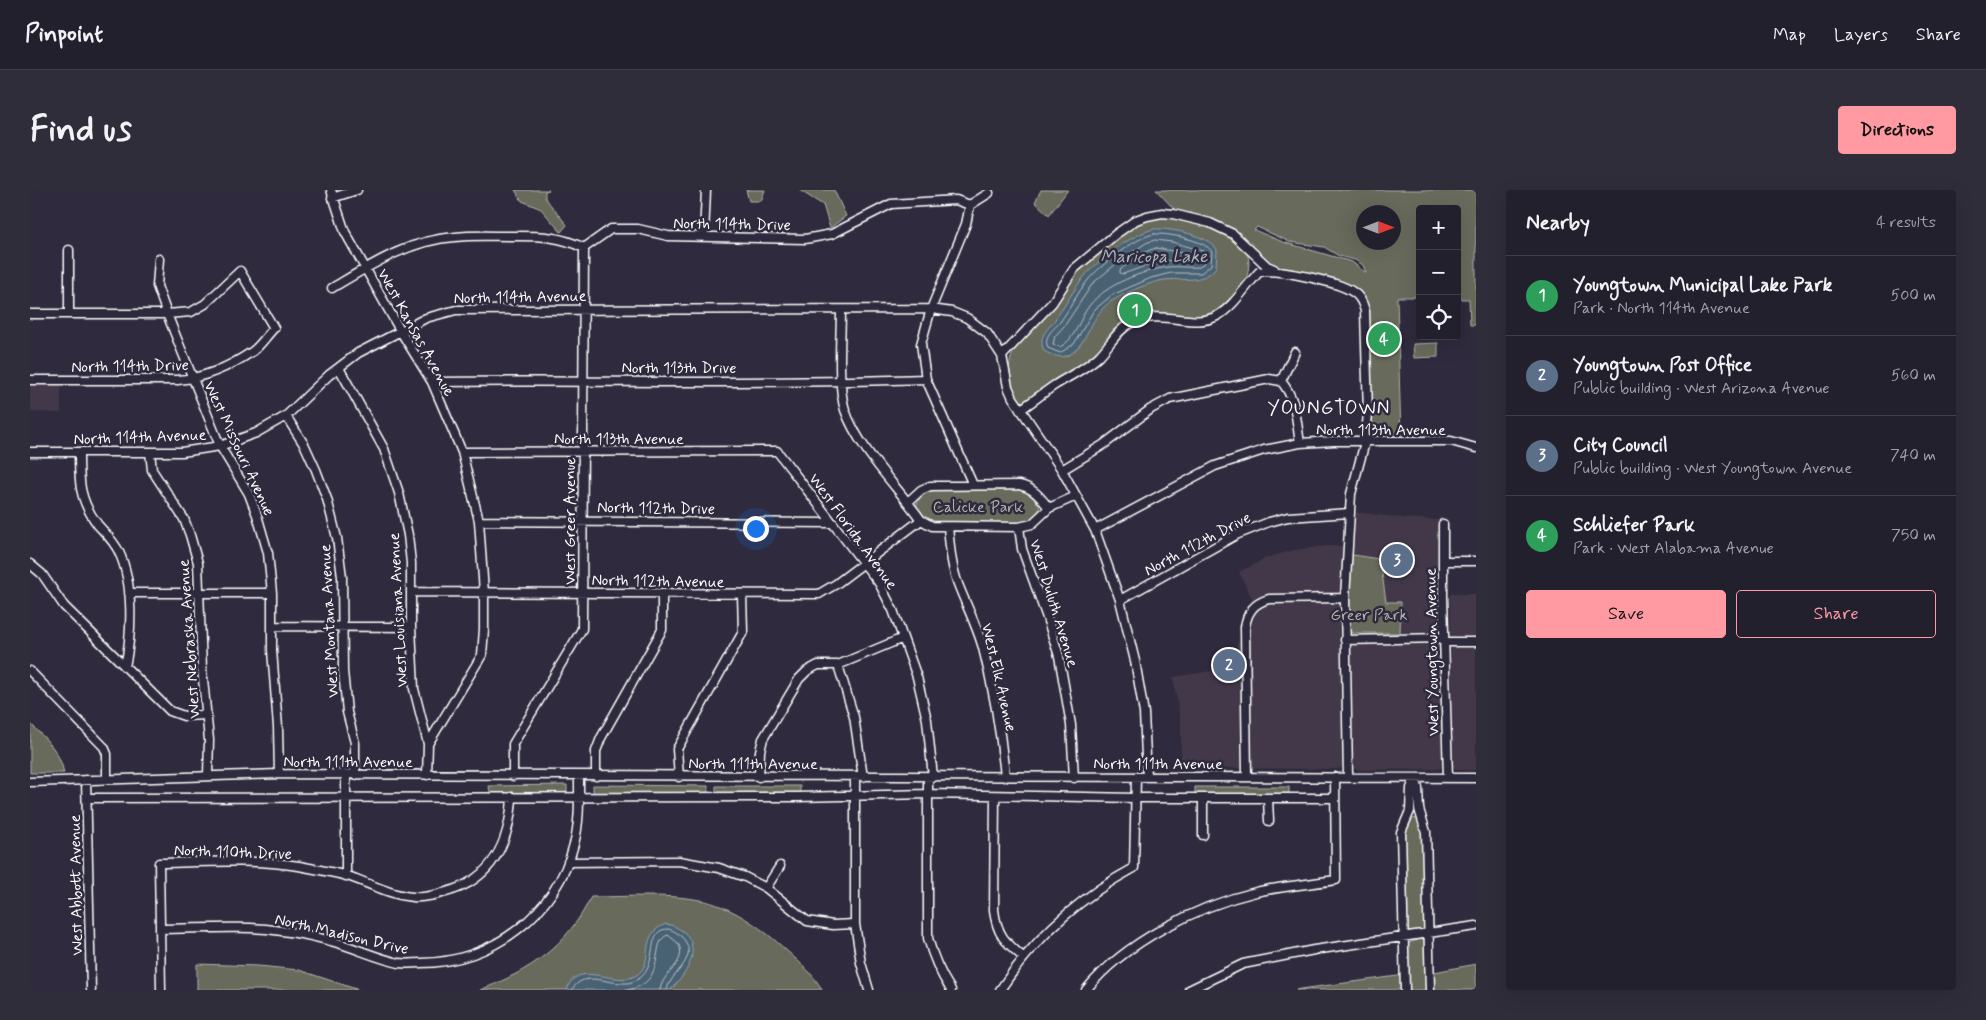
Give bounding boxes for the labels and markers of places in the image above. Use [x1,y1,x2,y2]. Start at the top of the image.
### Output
pin: 1 [1119,291,1151,329]
pin: 4 [1368,320,1400,358]
pin: 3 [1381,541,1413,579]
pin: 2 [1213,646,1245,684]

